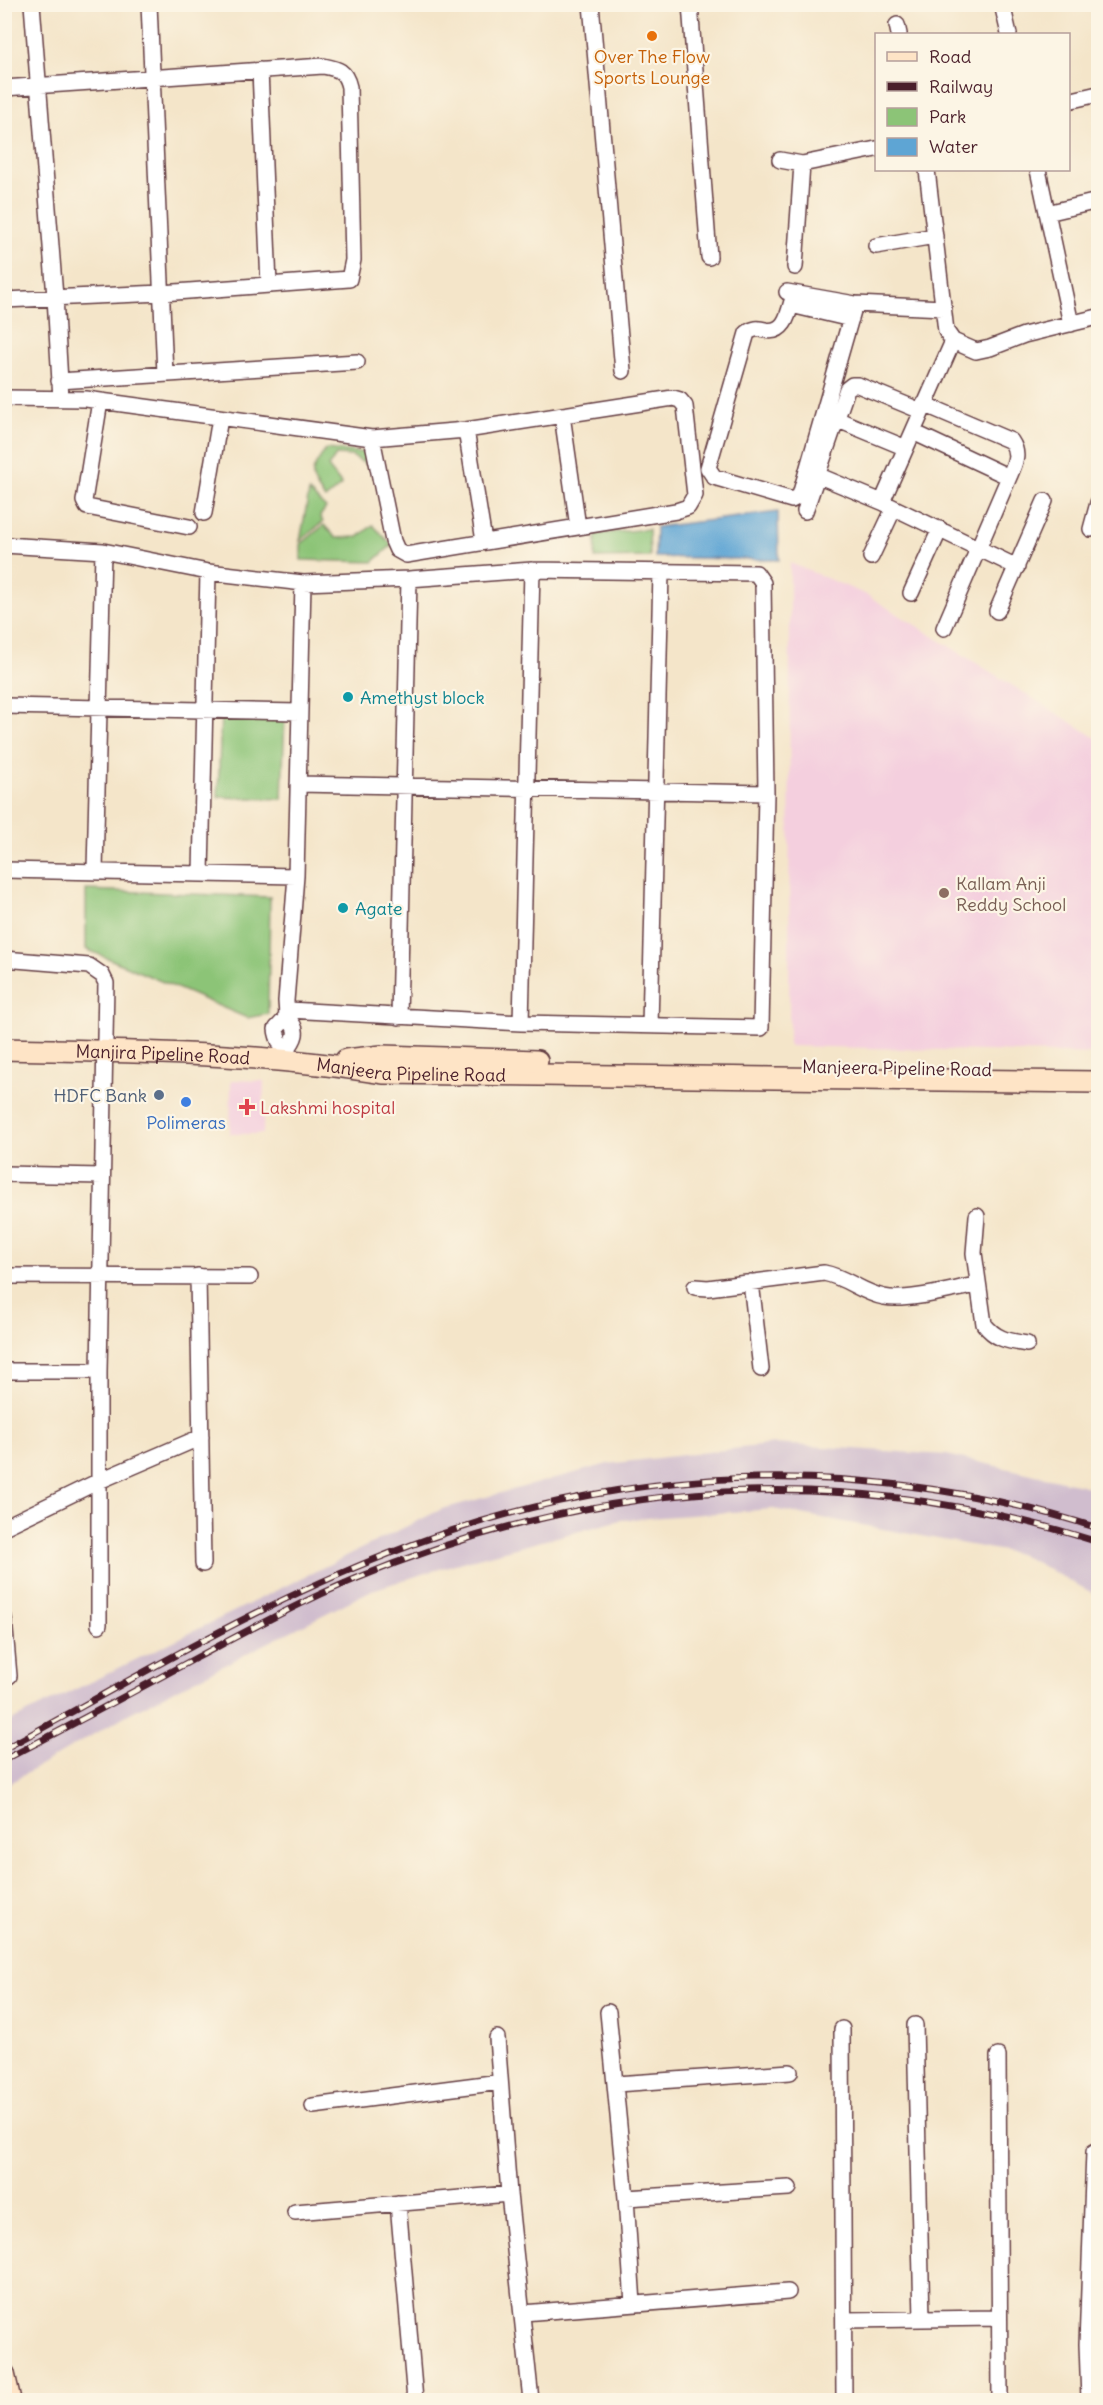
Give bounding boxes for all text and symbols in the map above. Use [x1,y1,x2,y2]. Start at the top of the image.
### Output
marker: Over The Flow Sports Lounge [645,29,659,43]
legend [875,33,1070,171]
place label: Over The Flow Sports Lounge [594,45,710,89]
text: Road [929,45,972,68]
text: Railway [929,75,993,98]
text: Park [929,105,966,128]
text: Water [929,135,979,158]
place label: Amethyst block [360,686,485,709]
marker: Amethyst block [341,690,355,704]
place label: Kallam Anji Reddy School [956,872,1066,916]
marker: Kallam Anji Reddy School [937,886,951,900]
place label: Agate [355,897,402,920]
marker: Agate [336,901,350,915]
street label: Manjira Pipeline Road [75,1039,251,1069]
street label: Manjeera Pipeline Road [315,1052,506,1086]
street label: Manjeera Pipeline Road [802,1055,992,1081]
place label: HDFC Bank [53,1084,147,1107]
marker: HDFC Bank [152,1088,166,1102]
marker: Polimeras [179,1095,193,1109]
place label: Lakshmi hospital [260,1096,395,1119]
marker: Lakshmi hospital [238,1098,256,1116]
place label: Polimeras [146,1111,226,1134]

